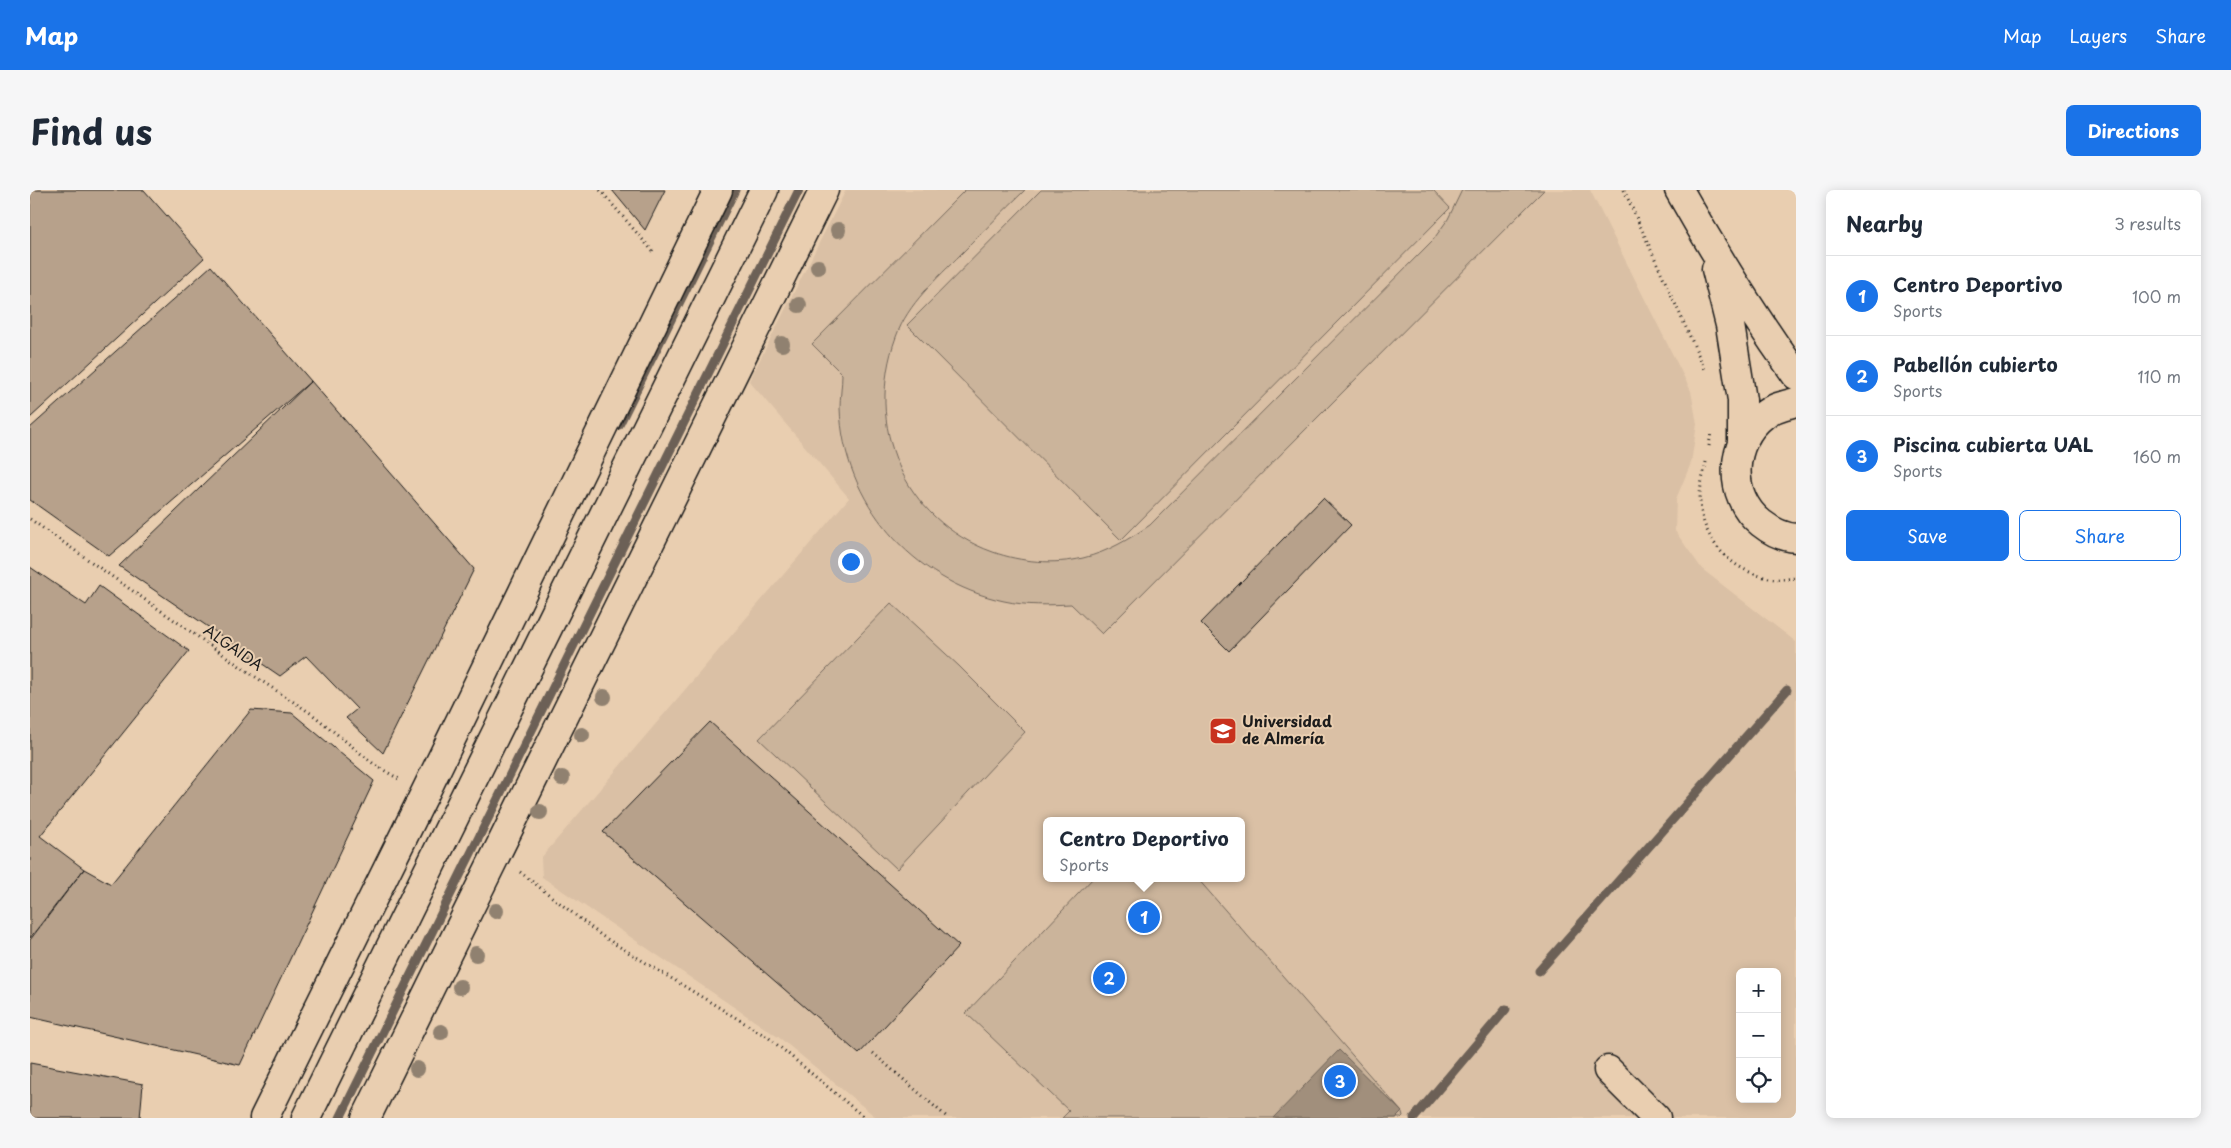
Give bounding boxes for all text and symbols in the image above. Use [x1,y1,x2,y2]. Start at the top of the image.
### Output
text: Map [25,17,78,53]
text: Map [2003,22,2042,49]
text: Layers [2070,22,2127,49]
text: Share [2155,22,2206,49]
text: Find us [30,104,152,157]
button: Directions [2066,105,2201,156]
text: Nearby [1846,207,1923,239]
text: 3 results [2114,211,2181,235]
text: Centro Deportivo [1893,270,2062,298]
text: 1 [1858,284,1866,308]
text: 100 m [2132,284,2181,308]
text: Sports [1893,298,1942,322]
text: Pabellón cubierto [1893,350,2058,378]
text: 2 [1856,364,1868,388]
text: 110 m [2138,364,2181,388]
text: Sports [1893,378,1942,402]
text: Piscina cubierta UAL [1893,430,2093,458]
text: 3 [1857,444,1867,468]
text: 160 m [2133,444,2181,468]
text: Sports [1893,458,1942,482]
button: Save [1846,510,2009,561]
button: Share [2019,510,2181,561]
your location [838,549,864,575]
street label: ALGAIDA [199,618,268,676]
place label: Universidad de Almería [1242,709,1332,749]
school or university icon: Universidad de Almería [1208,716,1238,746]
popup [1043,817,1245,882]
text: Centro Deportivo [1059,824,1229,852]
text: Sports [1059,852,1109,876]
pin: 1 [1128,898,1160,936]
pin: 2 [1093,959,1125,997]
map controls [1736,968,1781,1103]
button: + [1736,968,1781,1013]
button: − [1736,1013,1781,1058]
button: locate [1736,1058,1781,1103]
pin: 3 [1324,1062,1356,1100]

